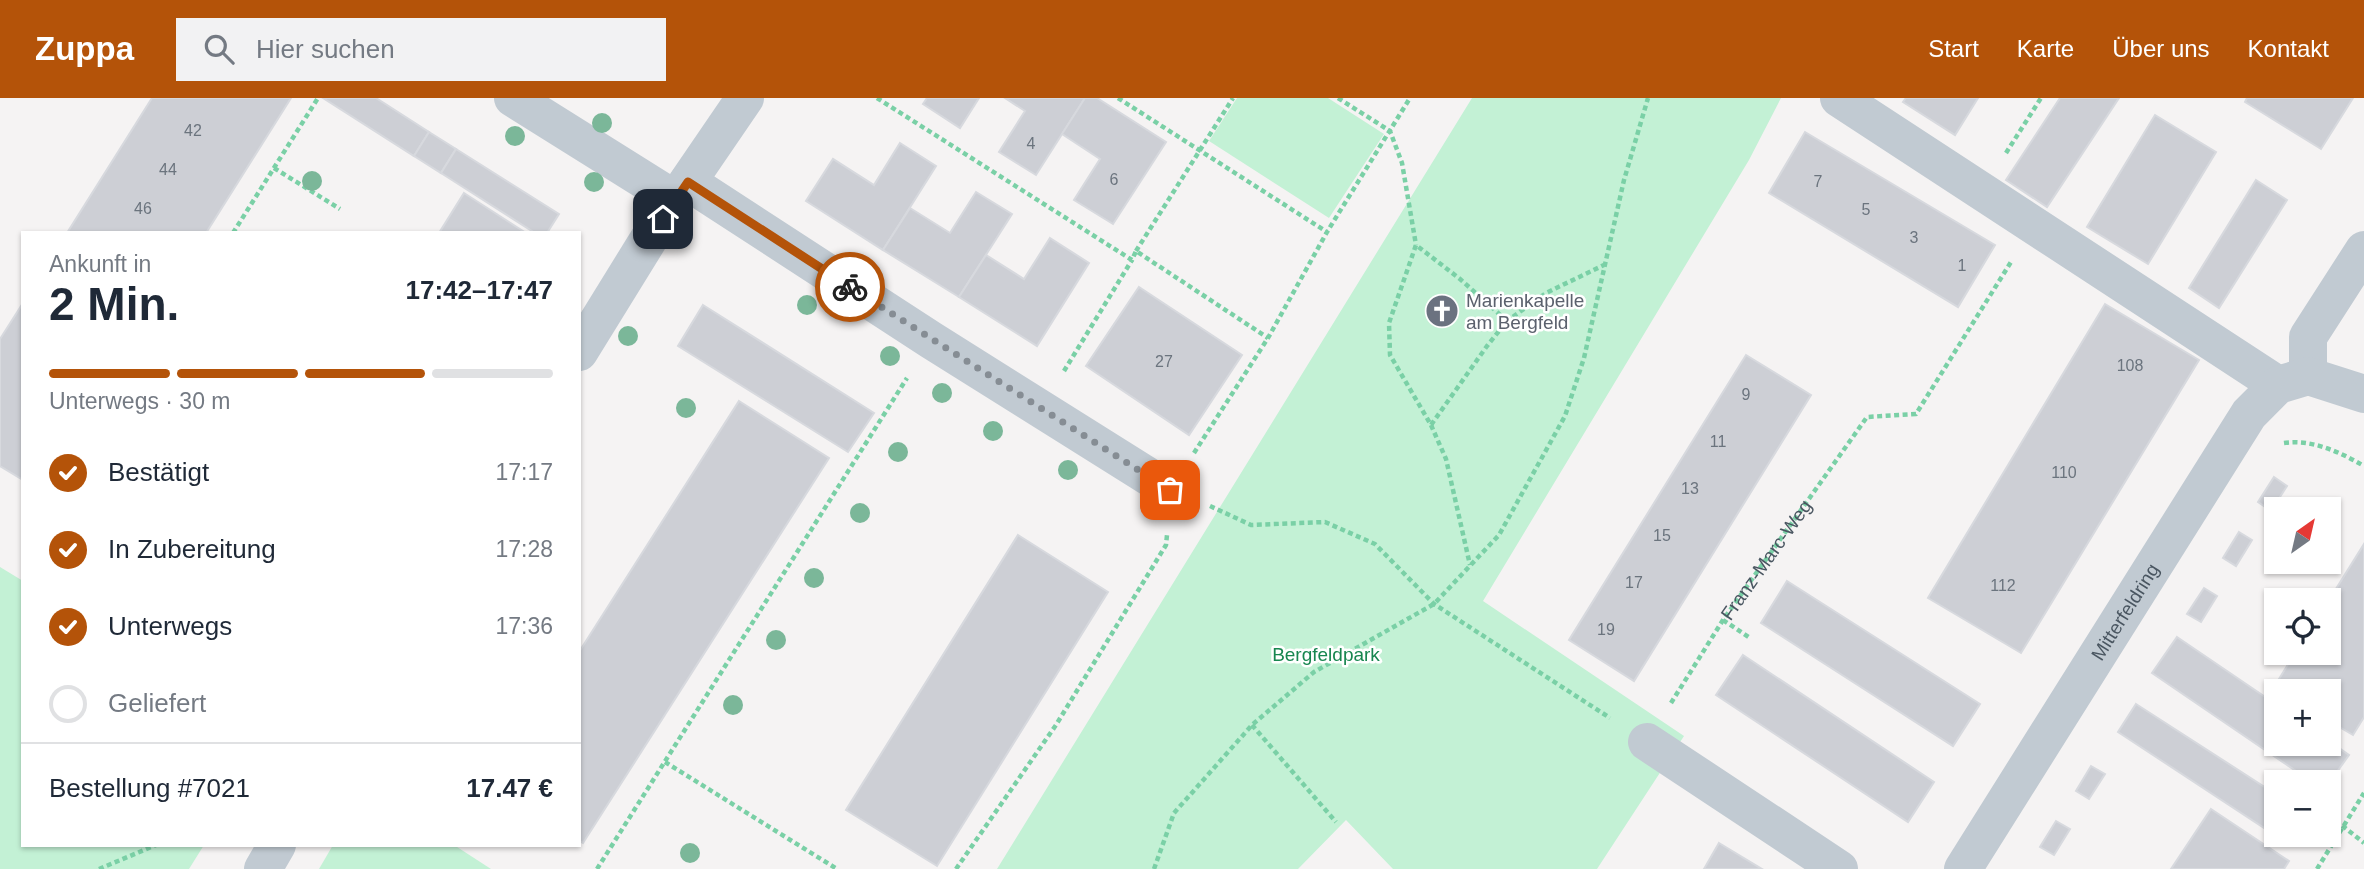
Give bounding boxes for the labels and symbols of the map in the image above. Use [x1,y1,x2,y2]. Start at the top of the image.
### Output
house number: 42 [184,122,202,139]
house number: 4 [1027,135,1036,152]
house number: 44 [159,161,177,178]
house number: 6 [1110,171,1119,188]
house number: 7 [1814,173,1823,190]
pin [633,189,693,249]
house number: 46 [134,200,152,217]
house number: 5 [1862,201,1871,218]
house number: 3 [1910,229,1919,246]
courier [815,252,885,322]
house number: 1 [1958,257,1967,274]
place label: Marienkapelle am Bergfeld [1466,290,1584,333]
church icon: Marienkapelle am Bergfeld [1423,292,1461,330]
house number: 27 [1155,353,1173,370]
house number: 108 [2117,357,2143,374]
house number: 9 [1742,386,1751,403]
house number: 11 [1710,433,1726,450]
pin [1140,460,1200,520]
house number: 110 [2051,464,2077,481]
house number: 13 [1681,480,1699,497]
street label: Franz-Marc-Weg [1716,496,1816,624]
north arrow [2264,497,2342,574]
house number: 15 [1653,527,1671,544]
street label: Mitterfeldring [2087,560,2163,664]
house number: 17 [1625,574,1643,591]
house number: 112 [1990,577,2016,594]
house number: 19 [1597,621,1615,638]
park label: Bergfeldpark [1272,644,1380,665]

